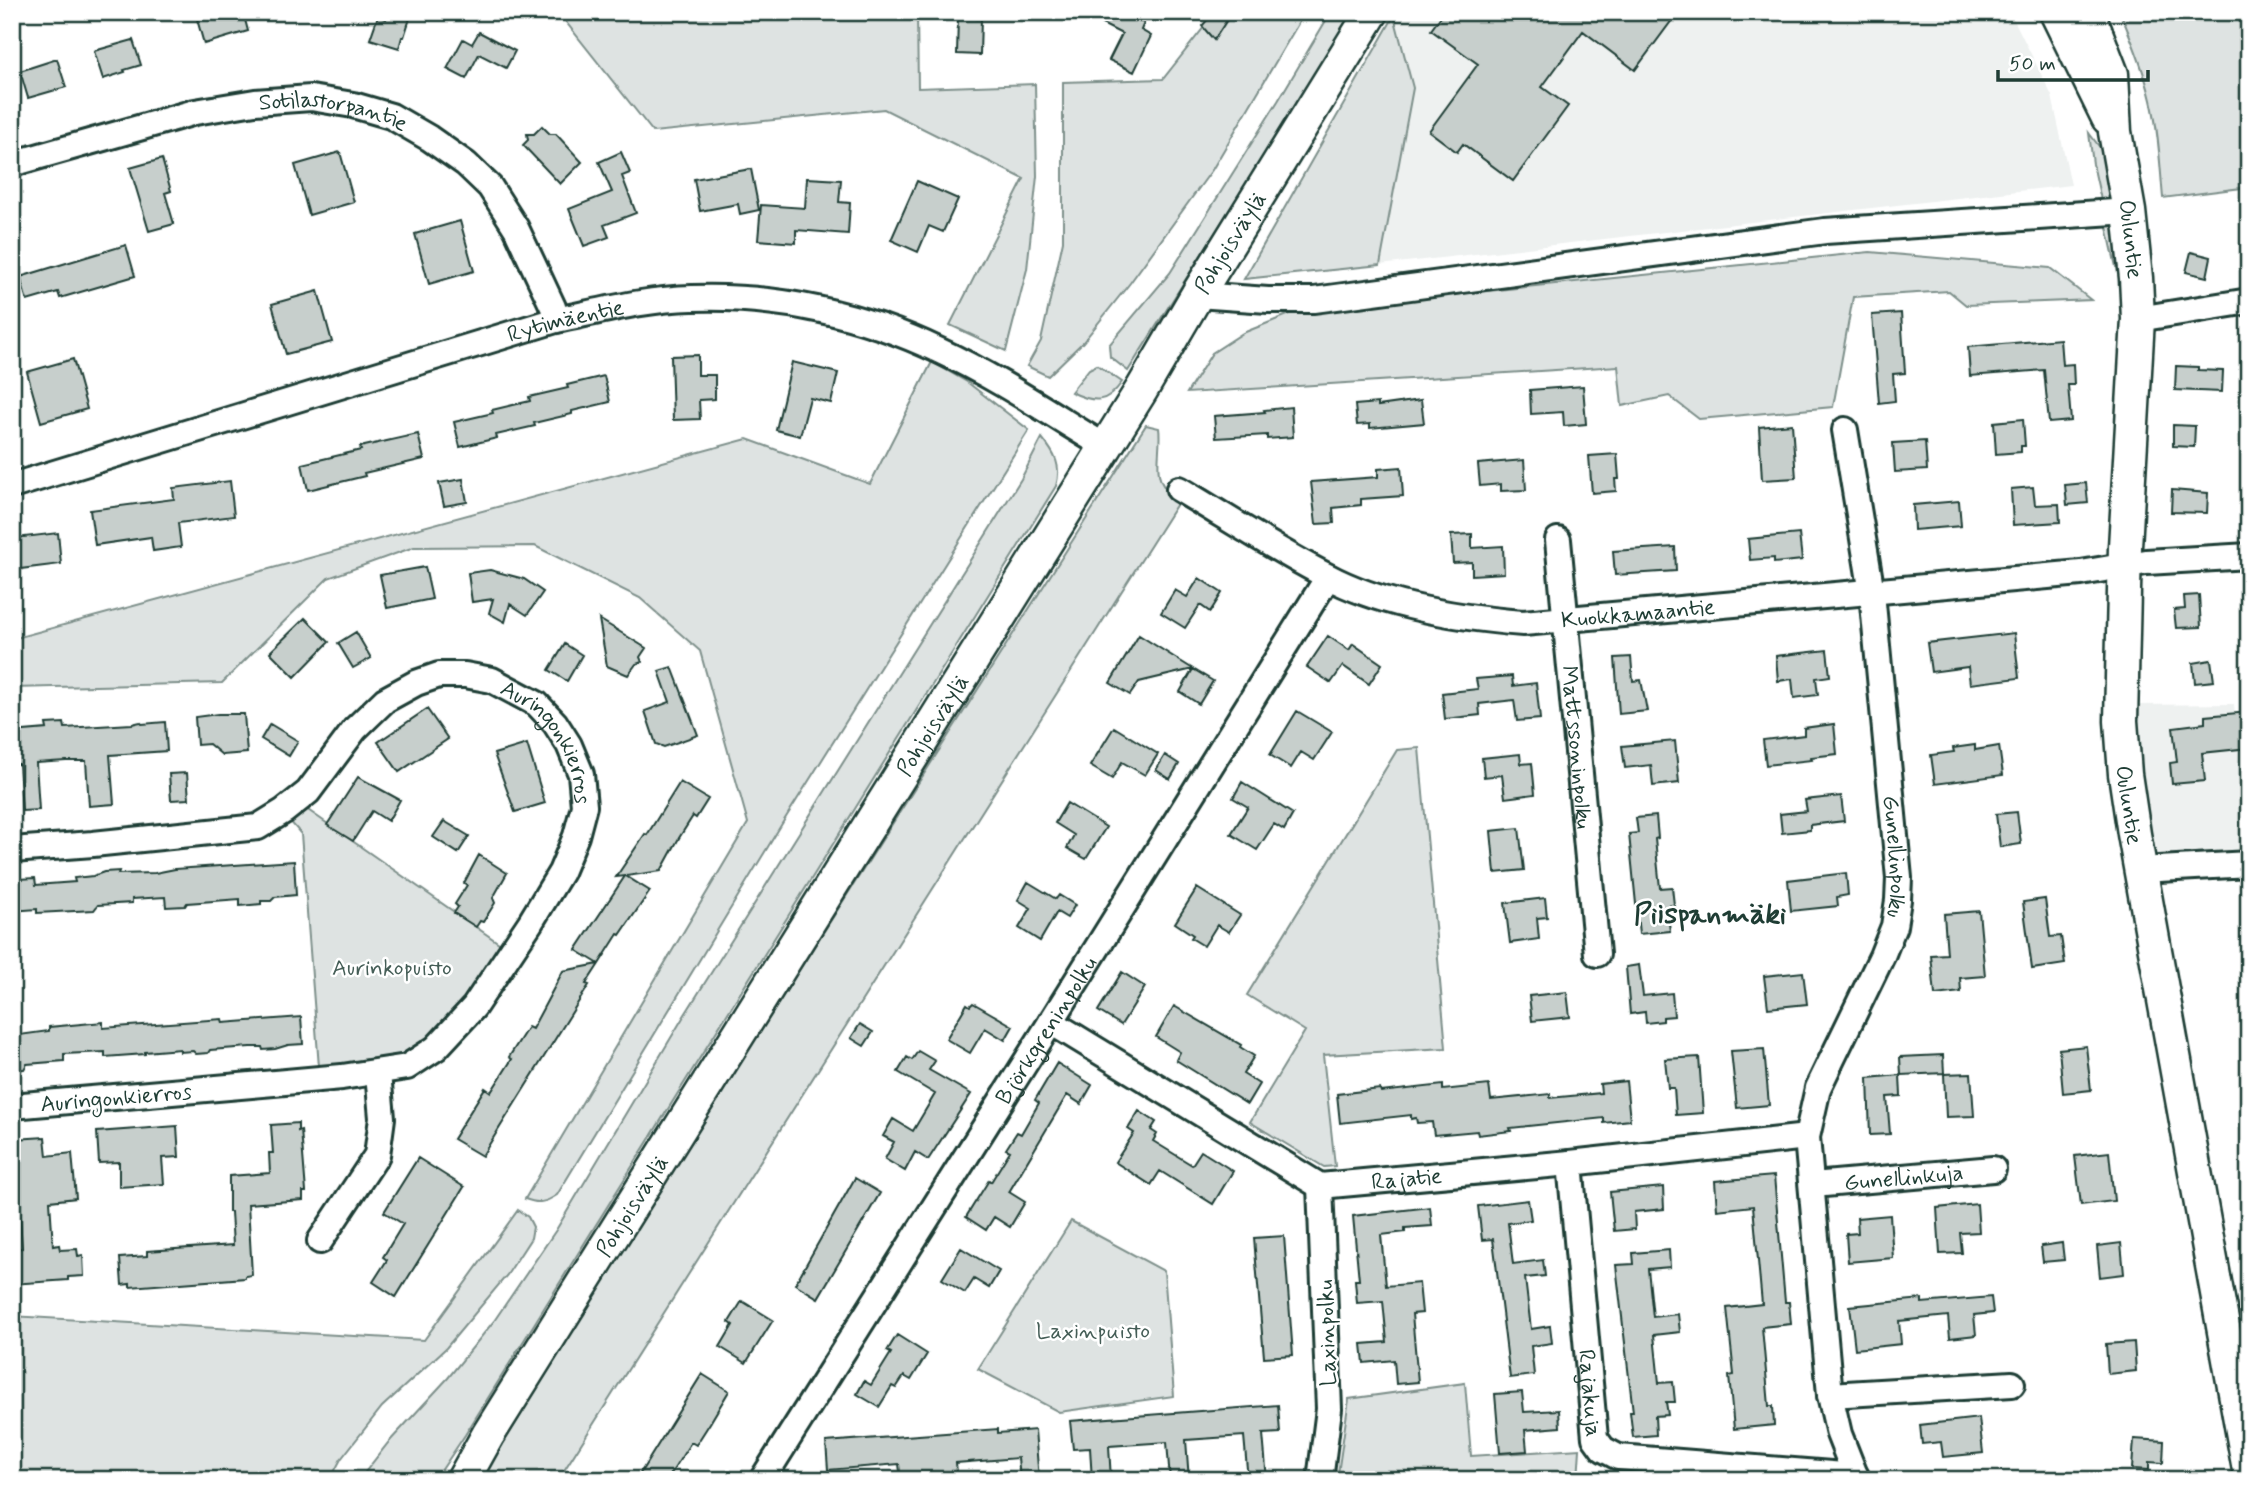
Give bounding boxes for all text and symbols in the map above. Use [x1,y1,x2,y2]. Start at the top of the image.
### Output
scale bar [1998,38,2149,82]
text: 50 m [2009,50,2056,78]
street label: Sotilastorpantie [258,85,413,140]
street label: Pohjoisväylä [1188,187,1274,300]
street label: Ouluntie [2110,197,2149,280]
street label: Rytimäentie [504,293,627,351]
street label: Kuokkamaantie [1560,593,1716,637]
street label: Mattssoninpolku [1553,664,1598,830]
street label: Pohjoisväylä [891,669,977,783]
street label: Auringonkierros [495,674,597,805]
street label: Ouluntie [2107,764,2149,847]
street label: Gunellinpolku [1874,794,1912,920]
district label: Piispanmäki [1634,895,1787,934]
street label: Björkgreninpolku [990,951,1105,1111]
park label: Aurinkopuisto [332,954,452,984]
street label: Auringonkierros [39,1077,193,1123]
street label: Pohjoisväylä [590,1150,676,1263]
street label: Gunellinkuja [1843,1159,1965,1199]
street label: Rajatie [1370,1162,1443,1198]
street label: Laxinpolku [1311,1279,1345,1387]
park label: Laxinpuisto [1036,1317,1150,1347]
street label: Rajakuja [1570,1348,1608,1438]

